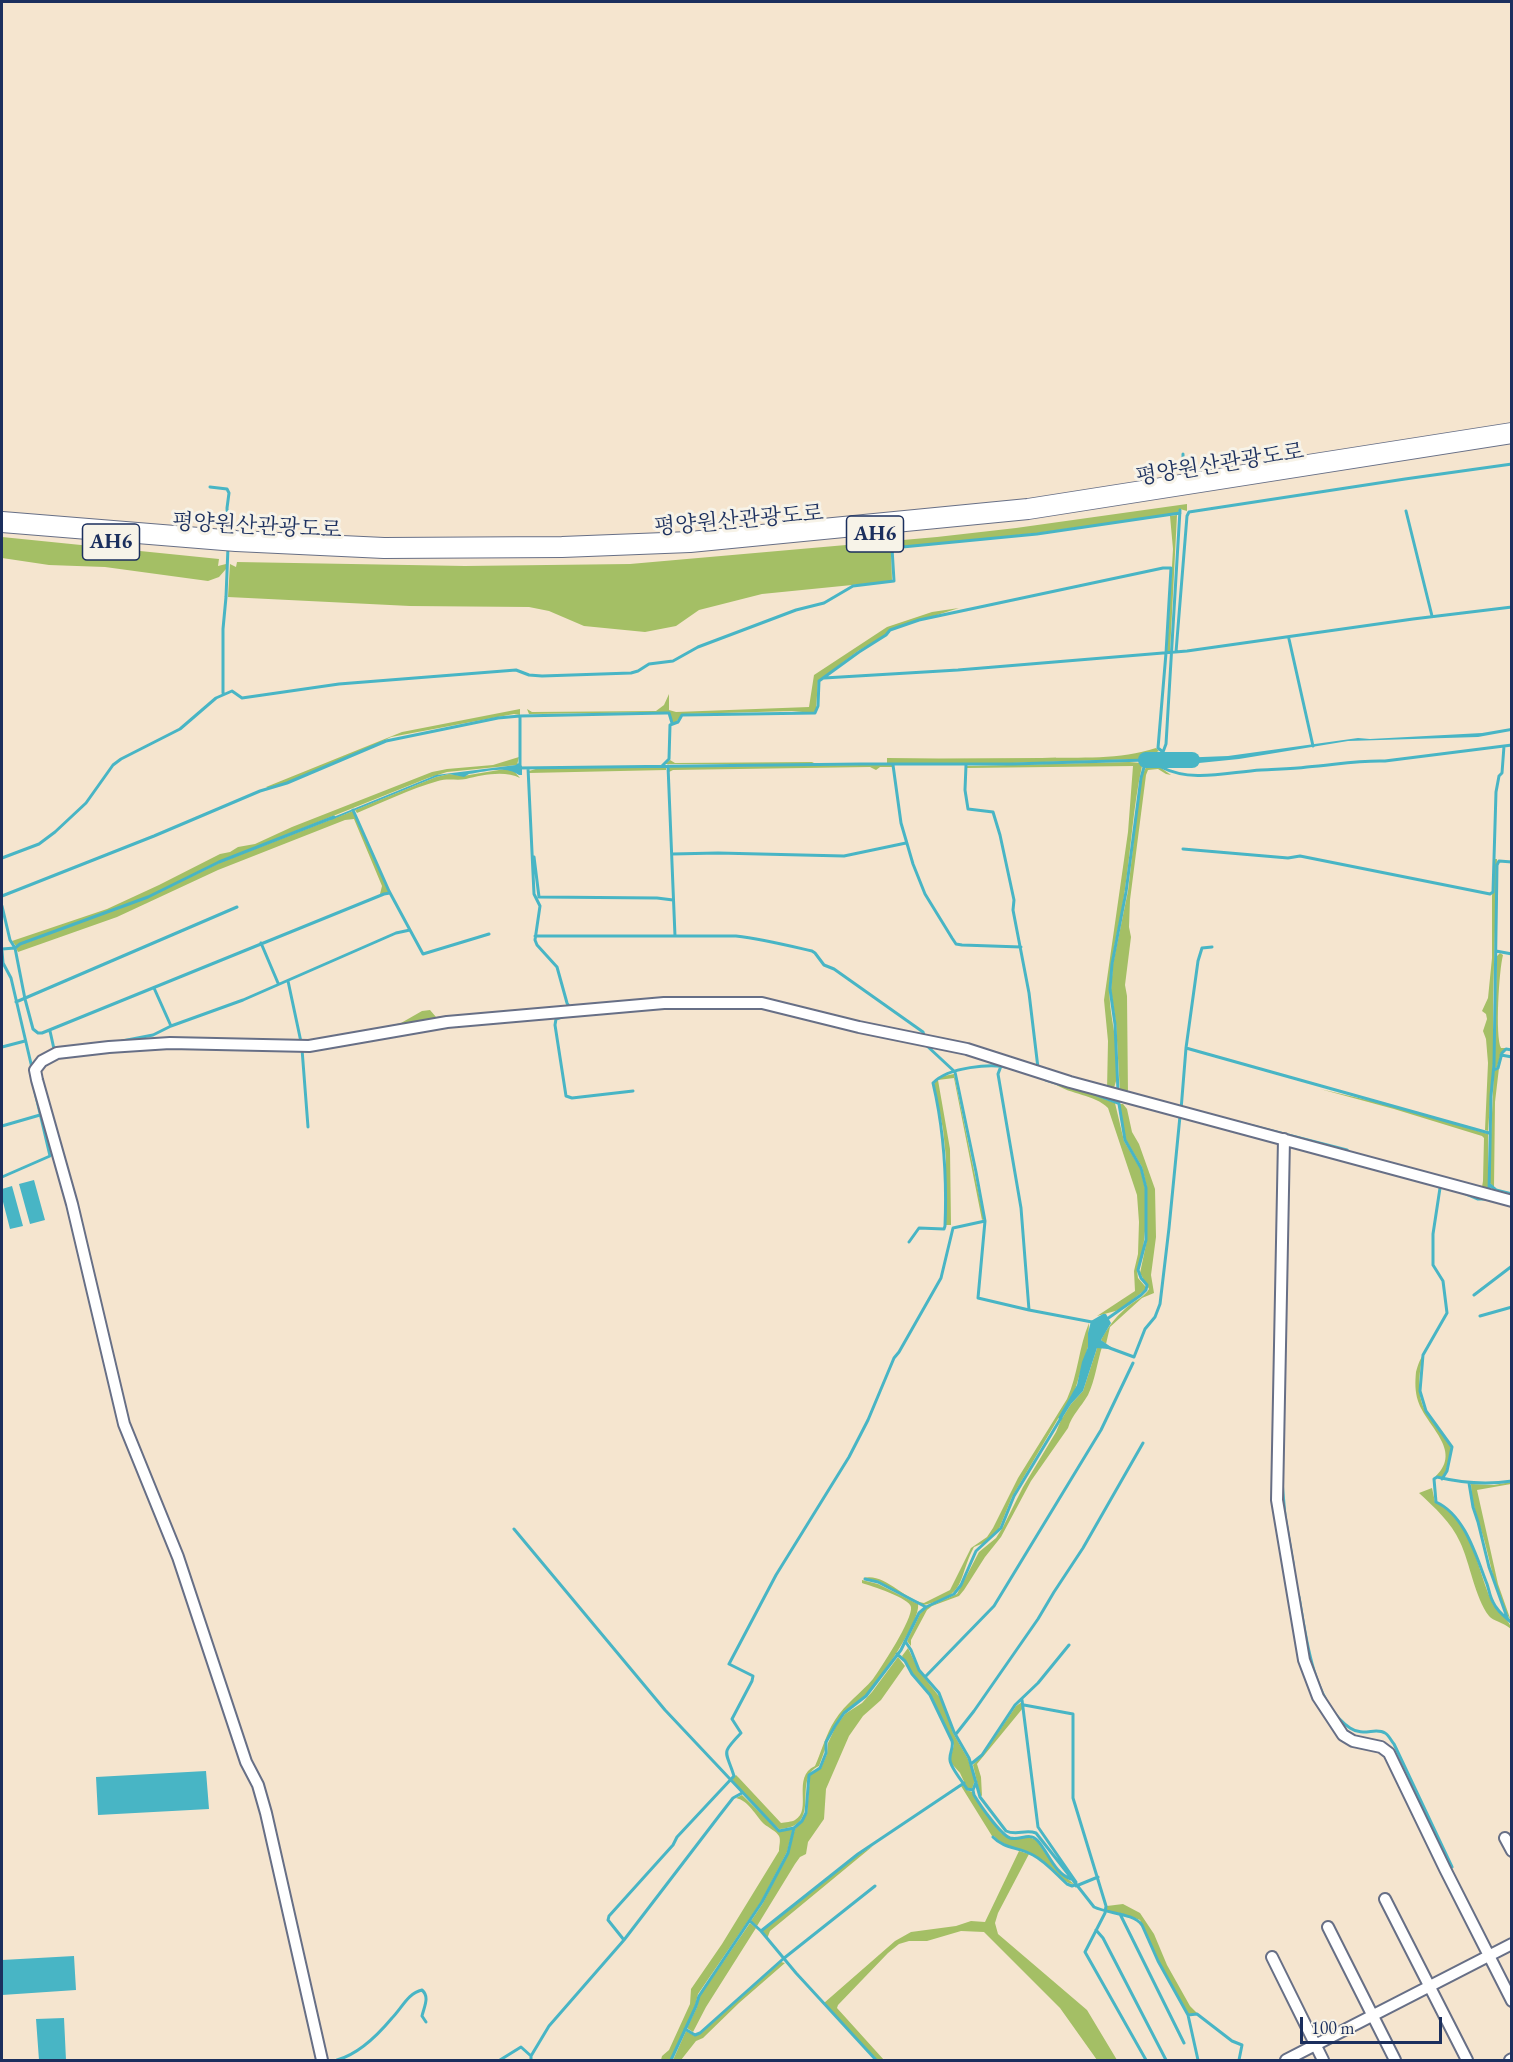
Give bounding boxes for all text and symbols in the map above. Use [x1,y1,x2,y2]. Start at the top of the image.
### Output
street label: 평양원산관광도로 [1134,439,1306,491]
street label: 평양원산관광도로 [653,500,825,542]
street label: 평양원산관광도로 [171,509,343,545]
road number: AH6 [846,516,904,552]
road number: AH6 [82,524,140,560]
scale bar [1303,2005,1446,2043]
text: 100 m [1311,2016,1355,2039]

